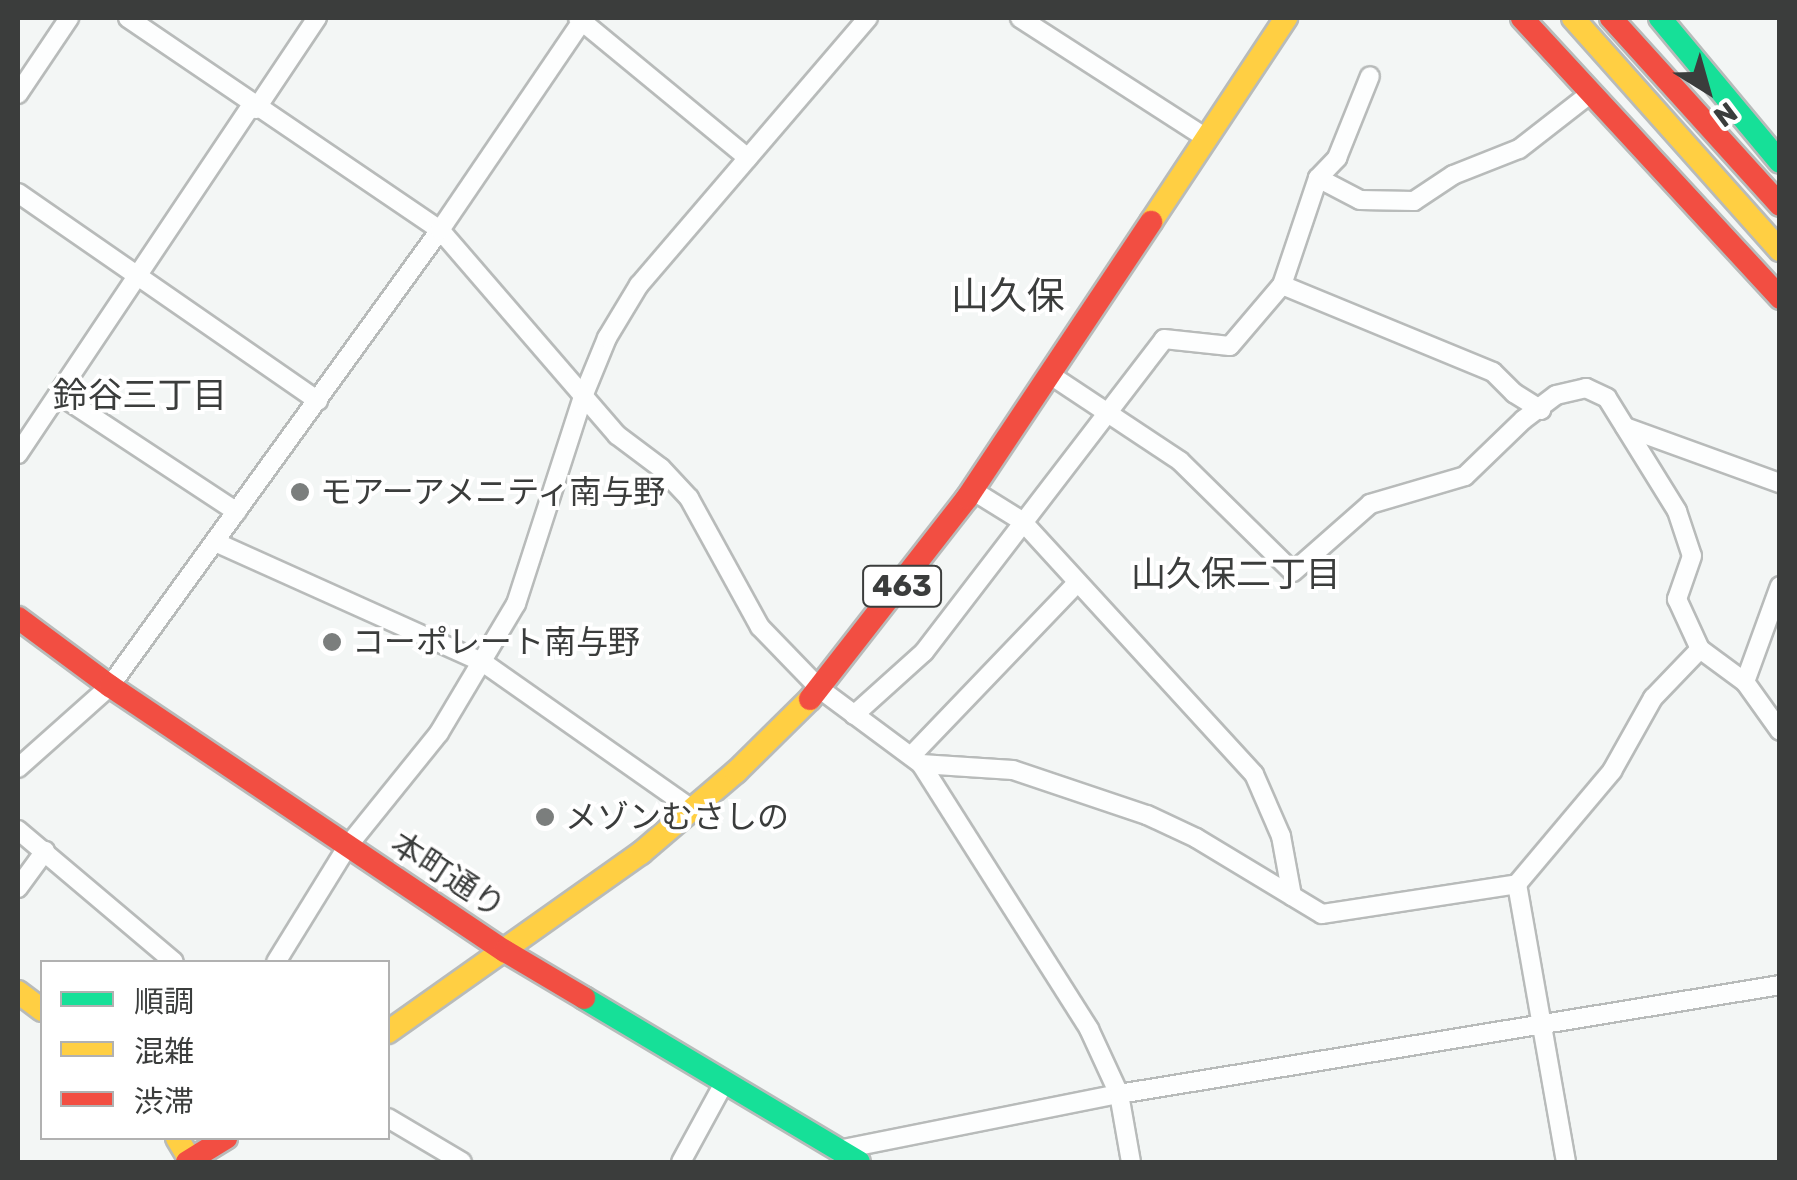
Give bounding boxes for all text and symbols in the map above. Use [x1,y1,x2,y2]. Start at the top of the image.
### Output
north arrow [1657,40,1757,140]
text: N [1707,95,1743,134]
district label: 山久保 [951,274,1065,320]
district label: 鈴谷三丁目 [53,374,227,416]
place label: モアーアメニティ南与野 [320,473,670,511]
marker: モアーアメニティ南与野 [289,481,311,503]
district label: 山久保二丁目 [1131,553,1341,595]
road number: 463 [862,561,942,611]
place label: コーポレート南与野 [352,623,640,661]
marker: コーポレート南与野 [321,631,343,653]
place label: メゾンむさしの [565,798,789,836]
marker: メゾンむさしの [534,806,556,828]
street label: 本町通り [384,824,512,926]
legend [40,960,390,1140]
text: 順調 [134,984,194,1020]
text: 混雑 [134,1034,194,1070]
text: 渋滞 [134,1084,194,1120]

